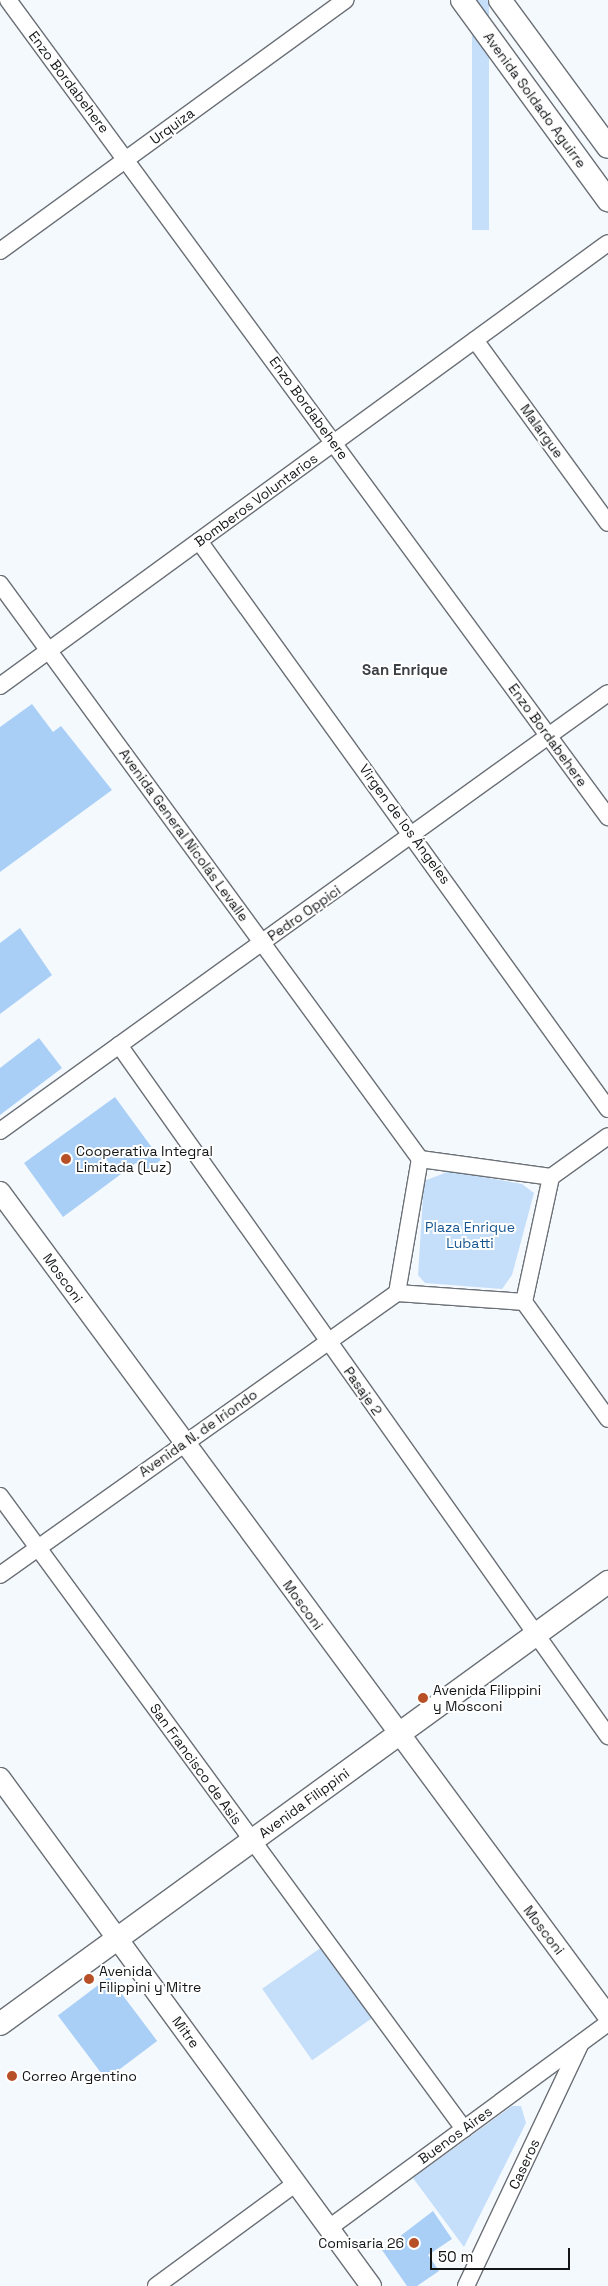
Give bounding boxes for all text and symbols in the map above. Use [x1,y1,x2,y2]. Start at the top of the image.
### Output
street label: Enzo Bordabehere [25,28,113,136]
street label: Avenida Soldado Aguirre [480,29,590,171]
street label: Urquiza [147,104,197,148]
street label: Enzo Bordabehere [266,353,352,463]
street label: Malargue [517,401,567,461]
street label: Bomberos Voluntarios [191,450,321,550]
district label: San Enrique [362,661,448,679]
street label: Enzo Bordabehere [505,680,591,790]
street label: Avenida General Nicolás Levalle [116,745,252,925]
street label: Virgen de los Ángeles [356,761,454,887]
street label: Pedro Oppici [264,882,344,944]
place label: Cooperativa Integral Limitada (Luz) [76,1143,213,1176]
marker: Cooperativa Integral Limitada (Luz) [60,1153,72,1165]
park label: Plaza Enrique Lubatti [425,1219,515,1252]
street label: Mosconi [39,1250,87,1306]
street label: Pasaje 2 [340,1363,386,1419]
street label: Avenida N. de Iriondo [135,1386,261,1480]
street label: Mosconi [279,1577,327,1633]
place label: Avenida Filippini y Mosconi [433,1682,541,1714]
marker: Avenida Filippini y Mosconi [417,1692,429,1704]
street label: San Francisco de Asis [146,1700,246,1828]
street label: Avenida Filippini [255,1764,353,1842]
street label: Mosconi [520,1902,568,1958]
place label: Avenida Filippini y Mitre [99,1963,201,1995]
marker: Avenida Filippini y Mitre [83,1973,95,1985]
street label: Mitre [169,2013,203,2051]
place label: Correo Argentino [22,2068,137,2084]
marker: Correo Argentino [6,2070,18,2082]
street label: Buenos Aires [415,2103,495,2167]
street label: Caseros [505,2136,543,2192]
place label: Comisaria 26 [318,2235,404,2251]
marker: Comisaria 26 [408,2237,420,2249]
scale bar [433,2238,573,2270]
text: 50 m [438,2247,473,2266]

